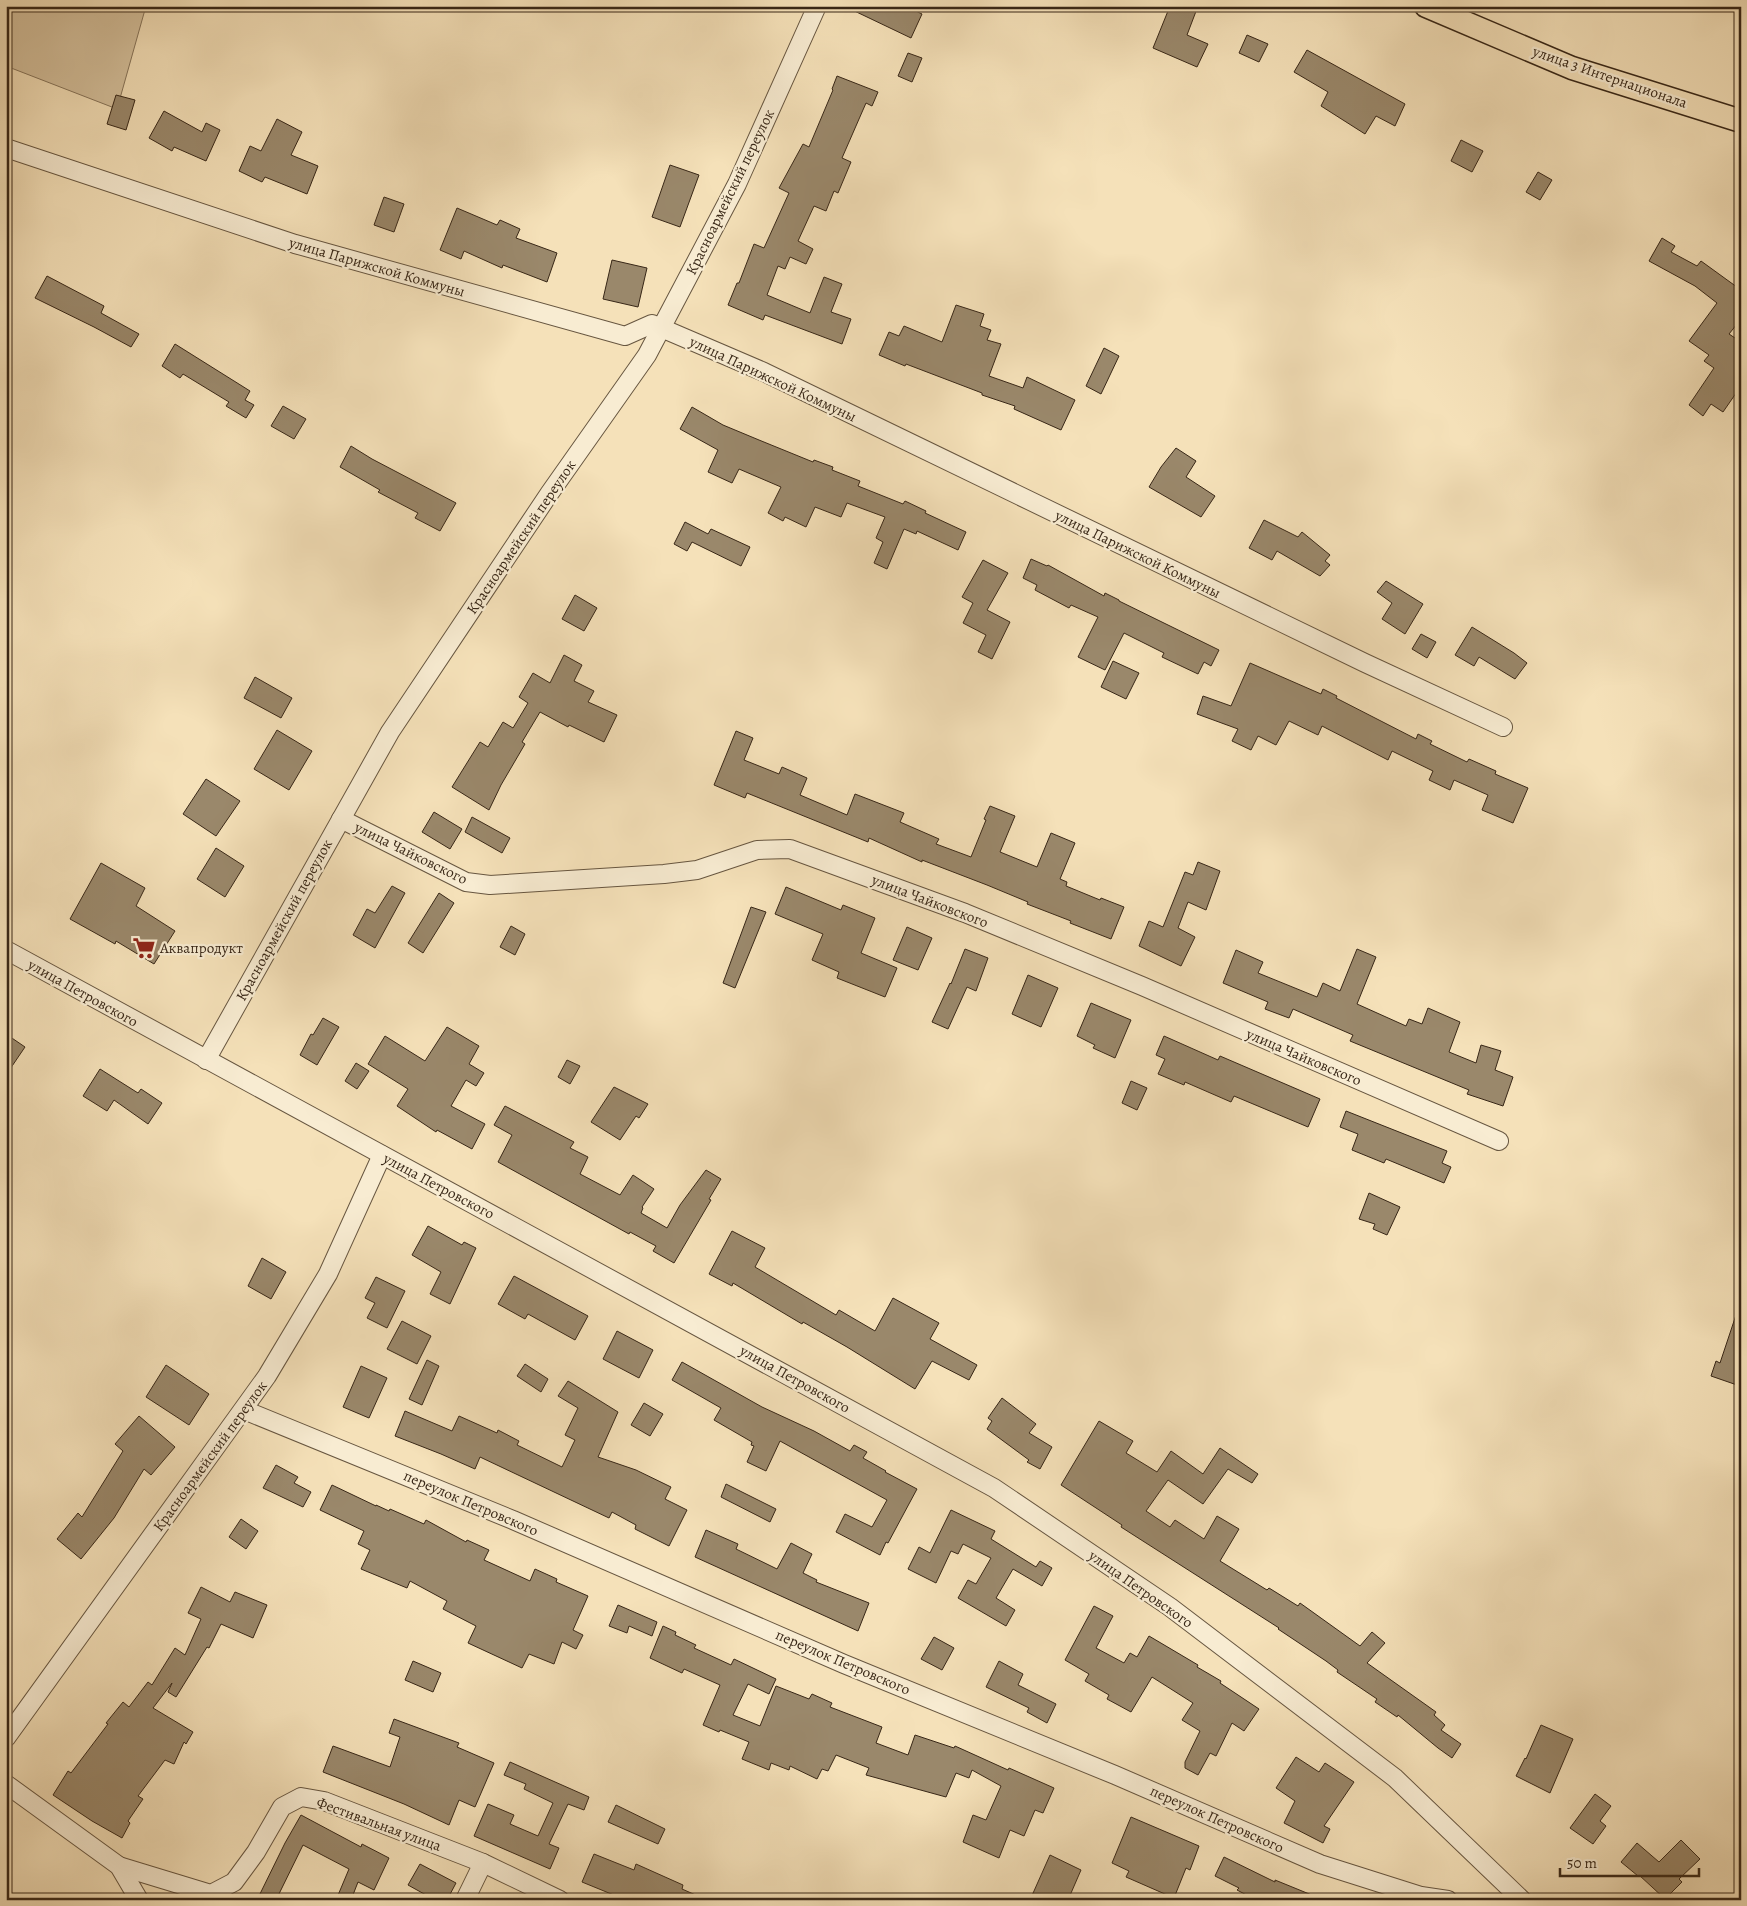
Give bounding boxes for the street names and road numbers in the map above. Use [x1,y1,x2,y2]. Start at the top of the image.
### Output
street label: улица 3 Интернационала [1529,41,1690,113]
street label: Красноармейский переулок [681,106,779,278]
street label: улица Парижской Коммуны [286,232,467,302]
street label: улица Парижской Коммуны [685,331,860,426]
street label: Красноармейский переулок [462,456,580,618]
street label: улица Парижской Коммуны [1051,505,1224,603]
street label: улица Чайковского [350,817,471,889]
street label: Красноармейский переулок [231,835,337,1004]
street label: улица Чайковского [868,869,991,932]
street label: улица Петровского [23,954,142,1032]
street label: улица Чайковского [1242,1023,1365,1090]
street label: улица Петровского [379,1148,498,1224]
street label: улица Петровского [735,1340,854,1418]
street label: Красноармейский переулок [148,1376,272,1535]
street label: переулок Петровского [401,1466,541,1540]
street label: улица Петровского [1084,1545,1197,1633]
street label: переулок Петровского [773,1625,913,1699]
street label: переулок Петровского [1147,1780,1287,1858]
street label: Фестивальная улица [314,1792,444,1856]

